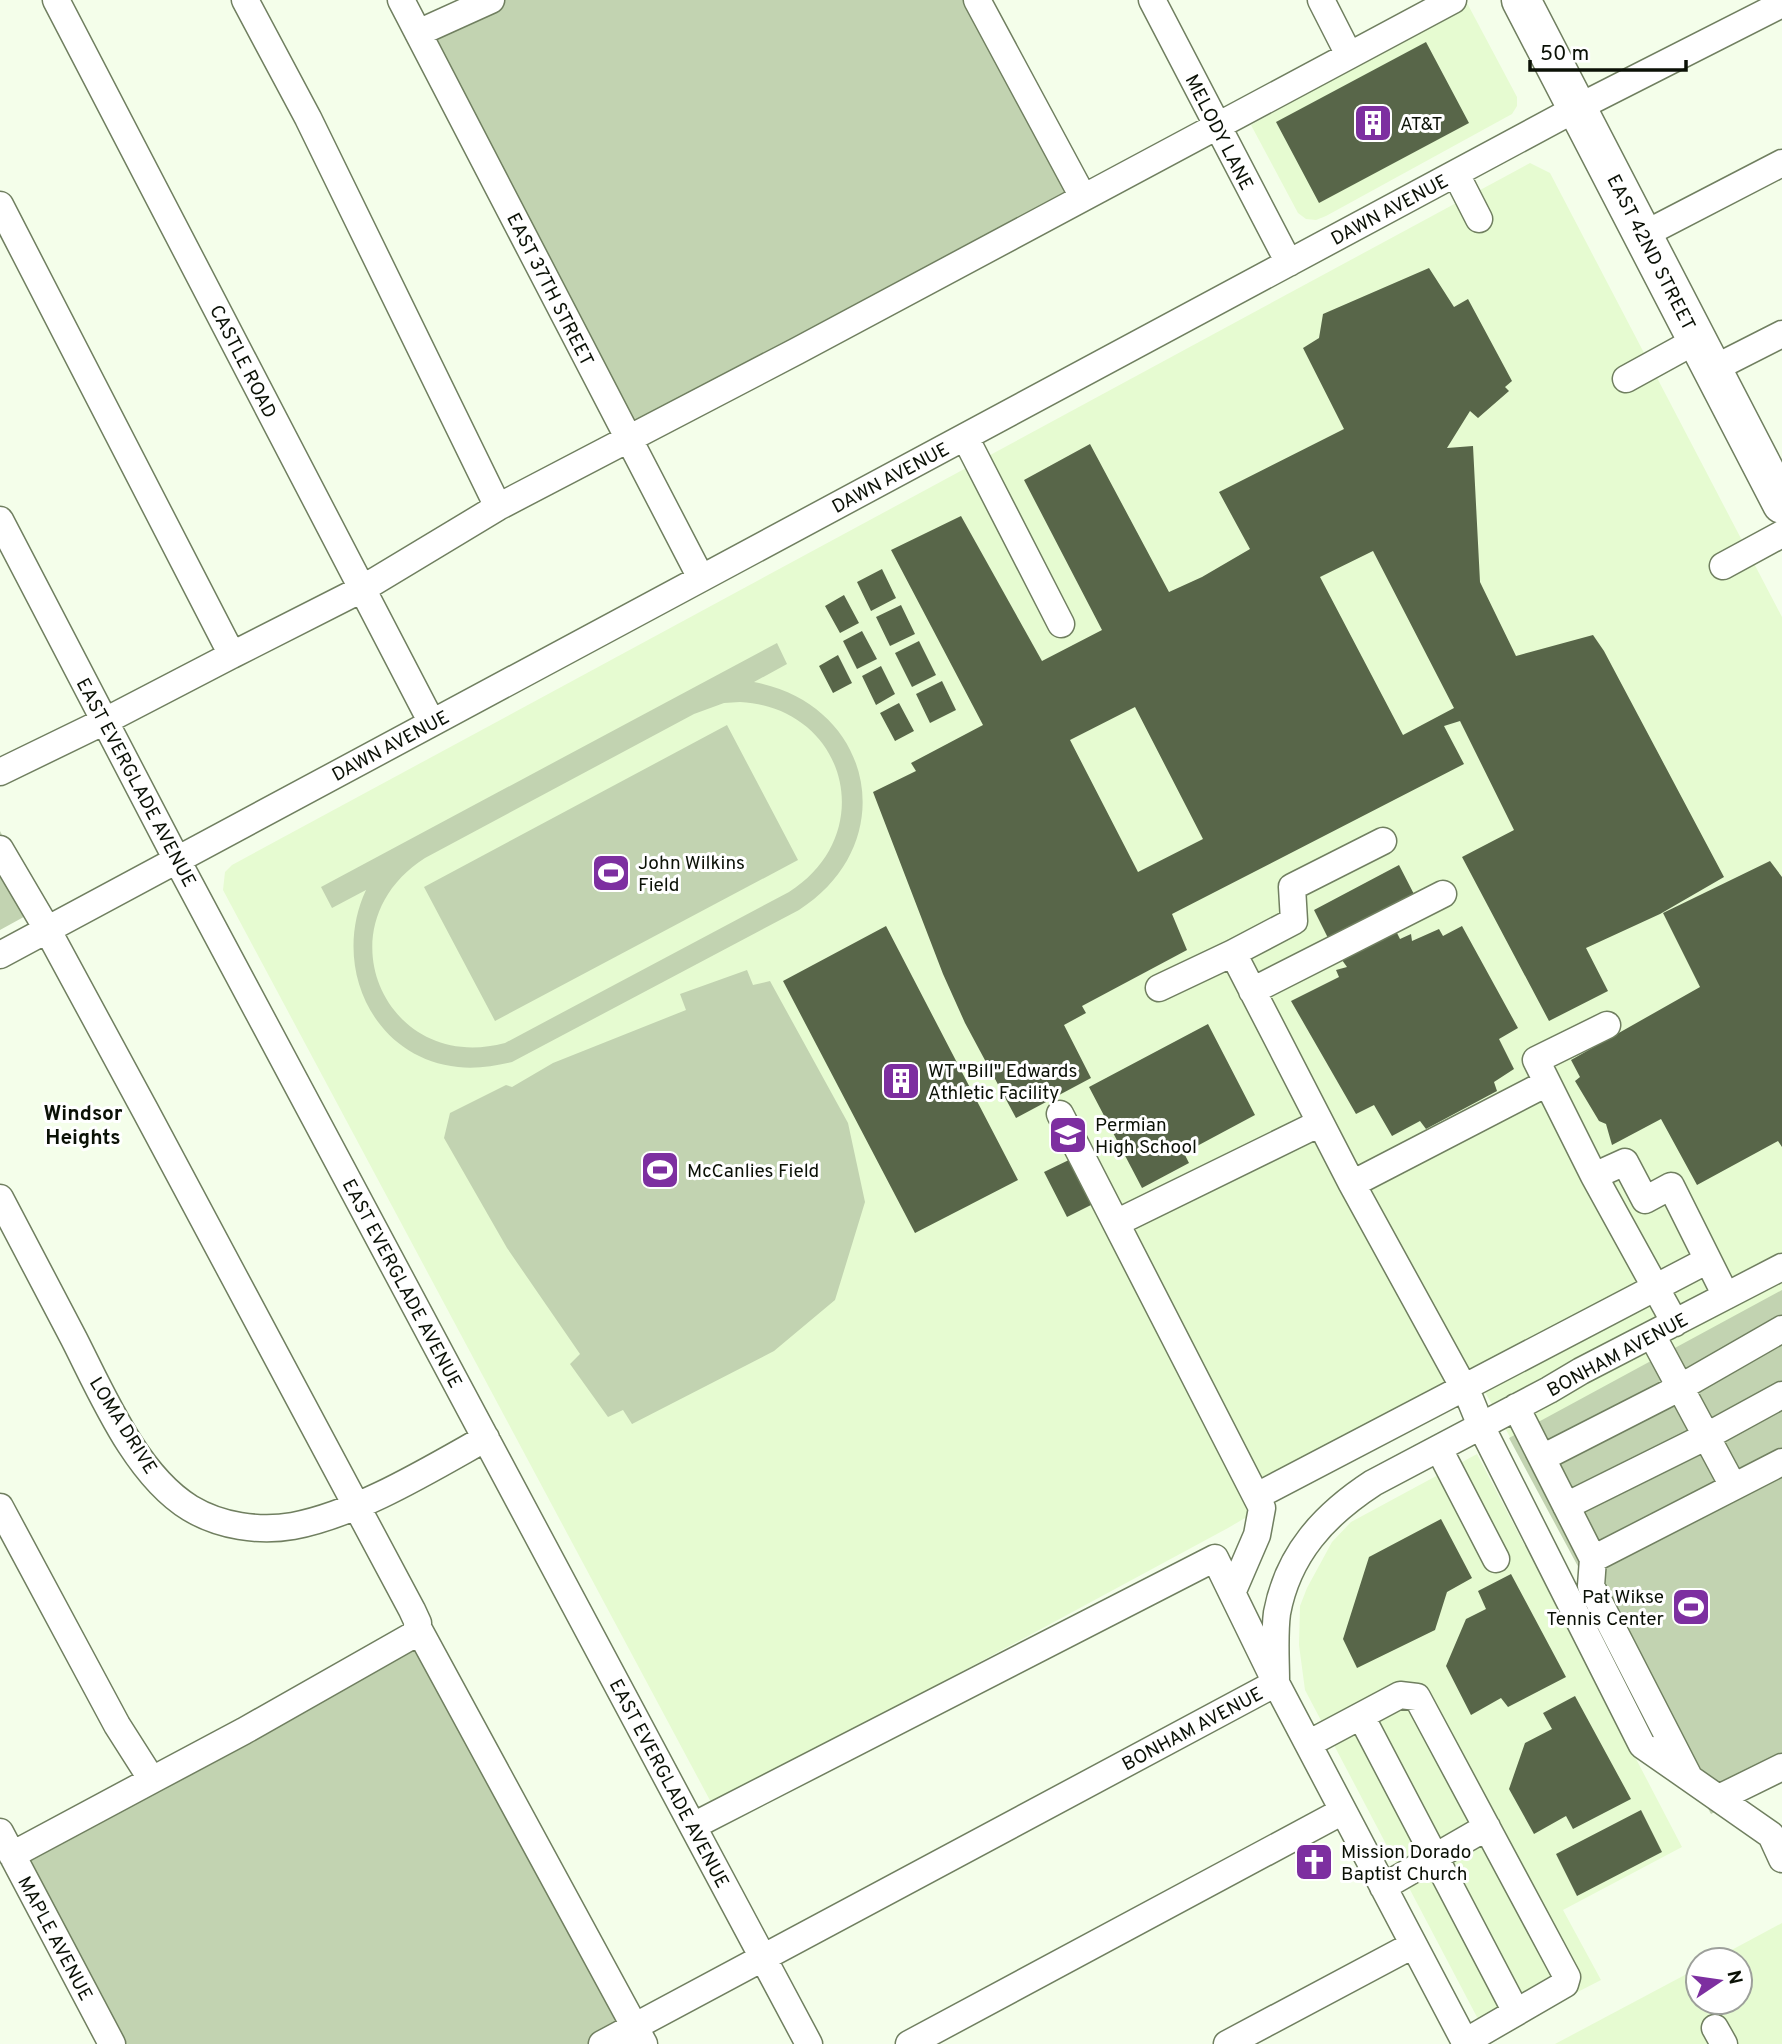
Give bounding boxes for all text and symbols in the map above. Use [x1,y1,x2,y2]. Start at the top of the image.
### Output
scale bar [1530,28,1686,72]
text: 50 m [1540,41,1589,68]
street label: MELODY LANE [1179,71,1258,195]
building icon: AT&T [1352,102,1394,144]
place label: AT&T [1400,113,1443,137]
street label: DAWN AVENUE [1327,170,1453,252]
street label: EAST 42ND STREET [1600,171,1700,335]
street label: EAST 37TH STREET [500,209,598,371]
street label: CASTLE ROAD [203,301,281,423]
street label: DAWN AVENUE [828,438,954,520]
street label: EAST EVERGLADE AVENUE [70,674,201,892]
street label: DAWN AVENUE [328,706,454,788]
sports icon: John Wilkins Field [590,852,632,894]
place label: John Wilkins Field [638,852,745,898]
building icon: WT "Bill" Edwards Athletic Facility [880,1060,922,1102]
place label: WT "Bill" Edwards Athletic Facility [928,1060,1077,1106]
district label: Windsor Heights [44,1101,123,1152]
school or university icon: Permian High School [1047,1114,1089,1156]
place label: Permian High School [1095,1114,1197,1160]
sports icon: McCanlies Field [639,1149,681,1191]
place label: McCanlies Field [687,1160,819,1184]
street label: EAST EVERGLADE AVENUE [336,1175,467,1393]
street label: BONHAM AVENUE [1543,1308,1693,1403]
street label: LOMA DRIVE [83,1373,162,1479]
place label: Pat Wikse Tennis Center [1546,1586,1665,1632]
sports icon: Pat Wikse Tennis Center [1670,1586,1712,1628]
street label: EAST EVERGLADE AVENUE [603,1675,734,1893]
street label: BONHAM AVENUE [1118,1682,1268,1777]
church icon: Mission Dorado Baptist Church [1293,1841,1335,1883]
place label: Mission Dorado Baptist Church [1341,1841,1471,1887]
street label: MAPLE AVENUE [11,1873,97,2005]
north arrow [1684,1946,1754,2016]
text: N [1720,1968,1747,1987]

